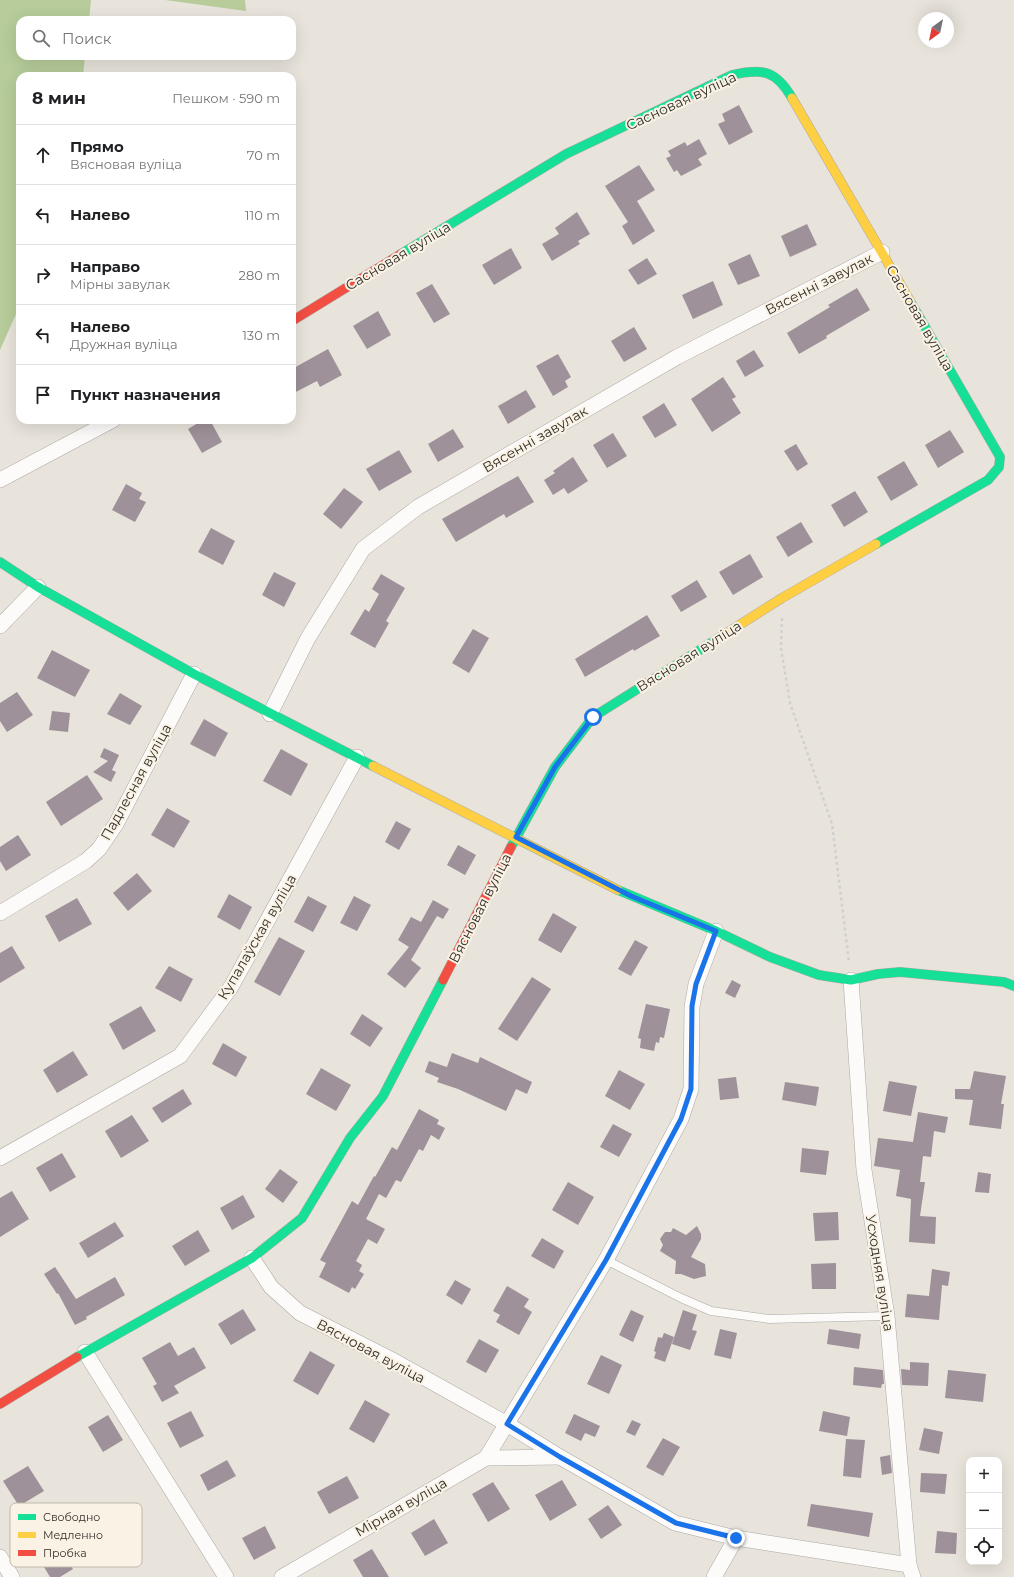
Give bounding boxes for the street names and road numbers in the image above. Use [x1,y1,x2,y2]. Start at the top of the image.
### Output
street label: Сасновая вуліца [623,68,739,134]
street label: Сасновая вуліца [342,217,454,295]
street label: Вясенні завулак [762,249,876,319]
street label: Сасновая вуліца [882,262,958,374]
street label: Вясенні завулак [479,402,591,476]
street label: Вясновая вуліца [633,616,745,696]
street label: Падлесная вуліца [97,721,175,843]
street label: Вясновая вуліца [445,850,515,966]
street label: Купалаўская вуліца [214,871,300,1003]
street label: Усходняя вуліца [862,1213,898,1333]
street label: Вясновая вуліца [314,1315,428,1387]
street label: Мірная вуліца [352,1473,450,1541]

